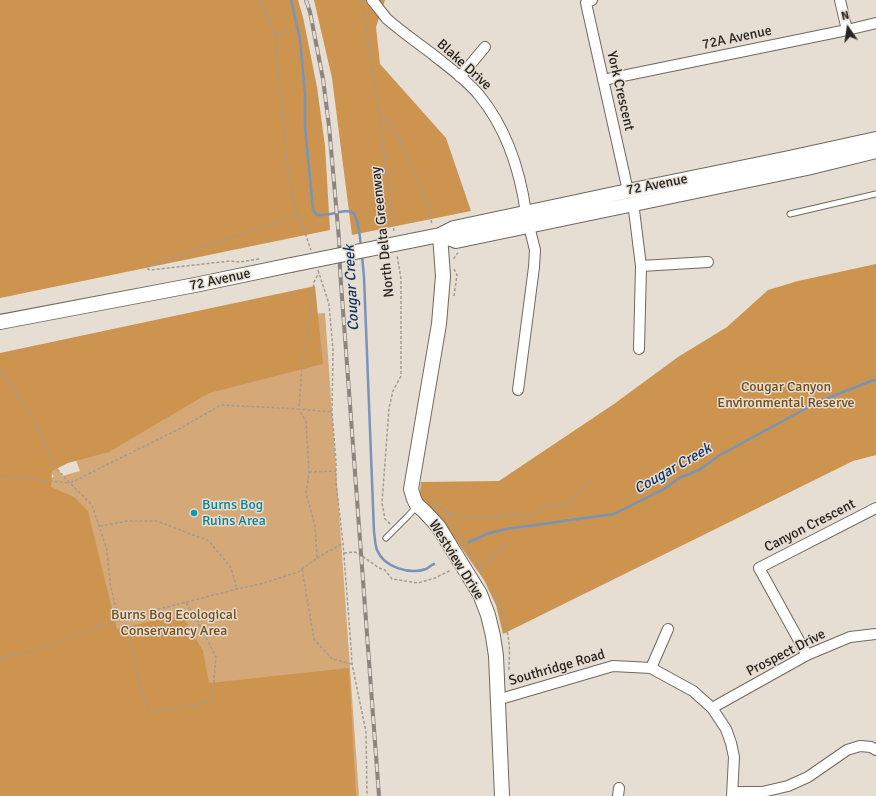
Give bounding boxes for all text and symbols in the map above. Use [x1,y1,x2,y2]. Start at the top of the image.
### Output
north arrow [828,8,868,48]
text: N [840,9,850,23]
street label: 72A Avenue [701,22,773,54]
street label: Blake Drive [433,36,495,94]
street label: York Crescent [603,49,637,133]
street label: North Delta Greenway [368,166,398,298]
street label: 72 Avenue [625,171,689,199]
water label: Cougar Creek [341,245,363,331]
street label: 72 Avenue [188,265,252,295]
park label: Cougar Canyon Environmental Reserve [717,379,855,412]
water label: Cougar Creek [631,440,715,498]
street label: Canyon Crescent [762,496,858,556]
place label: Burns Bog Ruins Area [202,497,266,530]
marker: Burns Bog Ruins Area [189,508,199,518]
street label: Westview Drive [425,517,487,603]
park label: Burns Bog Ecological Conservancy Area [111,607,237,640]
street label: Prospect Drive [744,626,828,680]
street label: Southridge Road [507,646,607,690]

